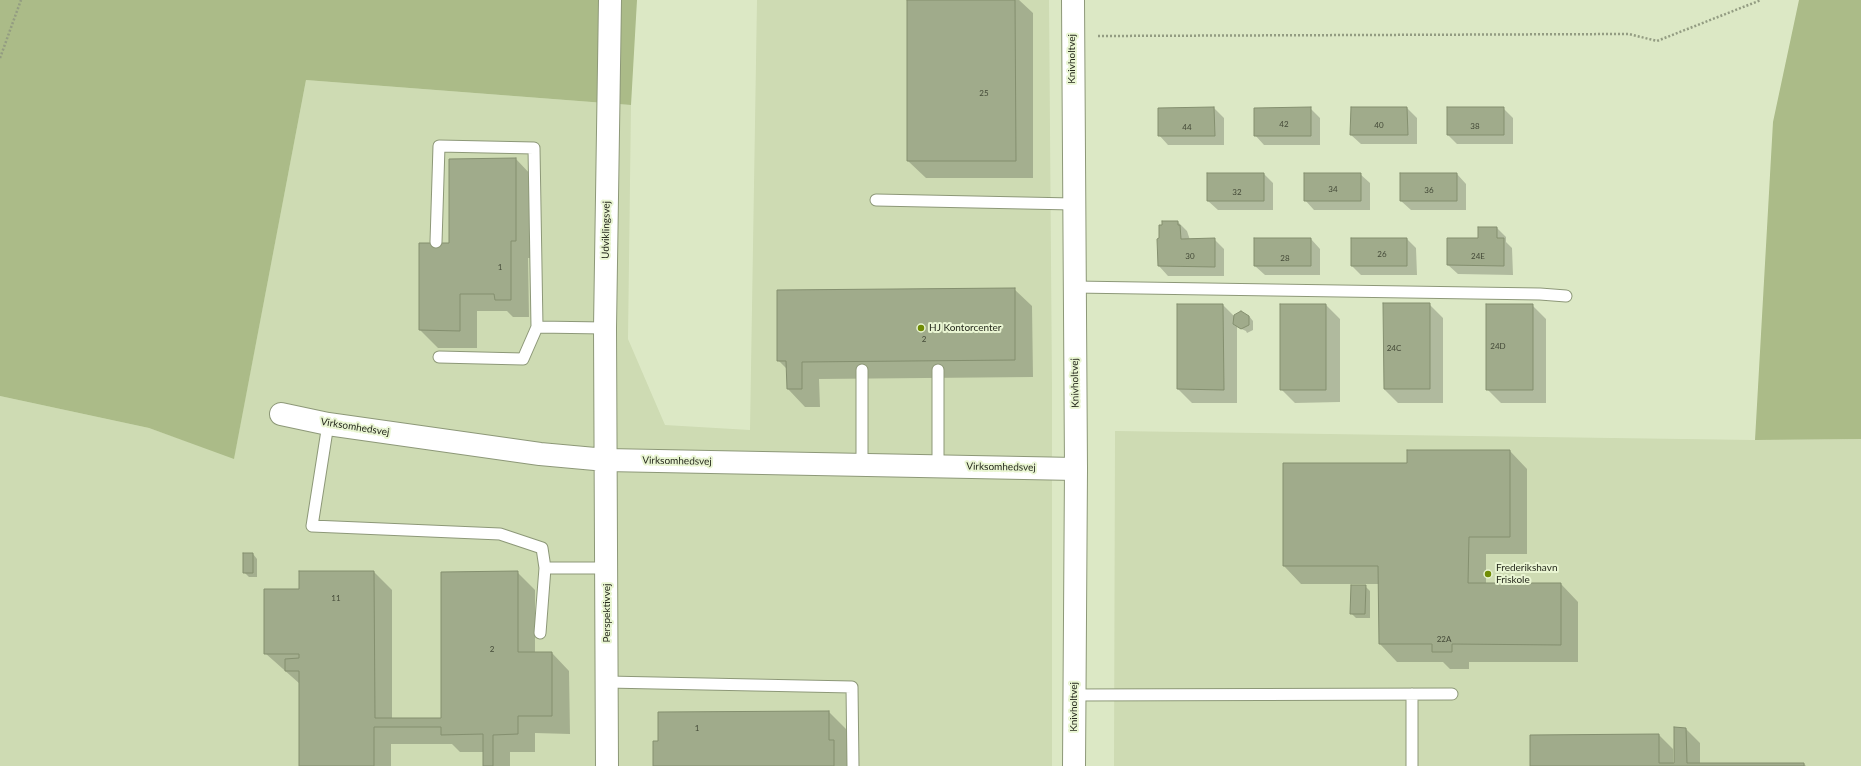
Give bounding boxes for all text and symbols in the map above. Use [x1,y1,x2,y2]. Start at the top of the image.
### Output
street label: Knivholtvej [1066,34,1078,84]
house number: 25 [979,88,989,98]
house number: 42 [1279,119,1289,129]
house number: 40 [1374,120,1384,130]
house number: 38 [1470,121,1480,131]
house number: 44 [1182,122,1192,132]
house number: 34 [1328,184,1338,194]
house number: 36 [1424,185,1434,195]
house number: 32 [1232,187,1242,197]
street label: Udviklingsvej [599,201,613,259]
house number: 26 [1377,249,1387,259]
house number: 30 [1185,251,1195,261]
house number: 24E [1471,251,1485,261]
house number: 28 [1280,253,1290,263]
house number: 1 [498,262,502,272]
place label: HJ Kontorcenter [929,322,1001,334]
marker: HJ Kontorcenter [916,323,926,333]
house number: 2 [922,334,926,344]
house number: 24D [1490,341,1506,351]
house number: 24C [1387,343,1401,353]
street label: Knivholtvej [1069,358,1081,408]
street label: Virksomhedsvej [320,416,390,438]
street label: Virksomhedsvej [642,454,712,468]
street label: Virksomhedsvej [966,460,1036,474]
place label: Frederikshavn Friskole [1496,562,1557,586]
marker: Frederikshavn Friskole [1483,569,1493,579]
street label: Perspektivvej [601,584,613,642]
house number: 11 [331,593,341,603]
house number: 22A [1437,634,1451,644]
house number: 2 [490,644,494,654]
street label: Knivholtvej [1068,682,1080,732]
house number: 1 [695,723,699,733]

